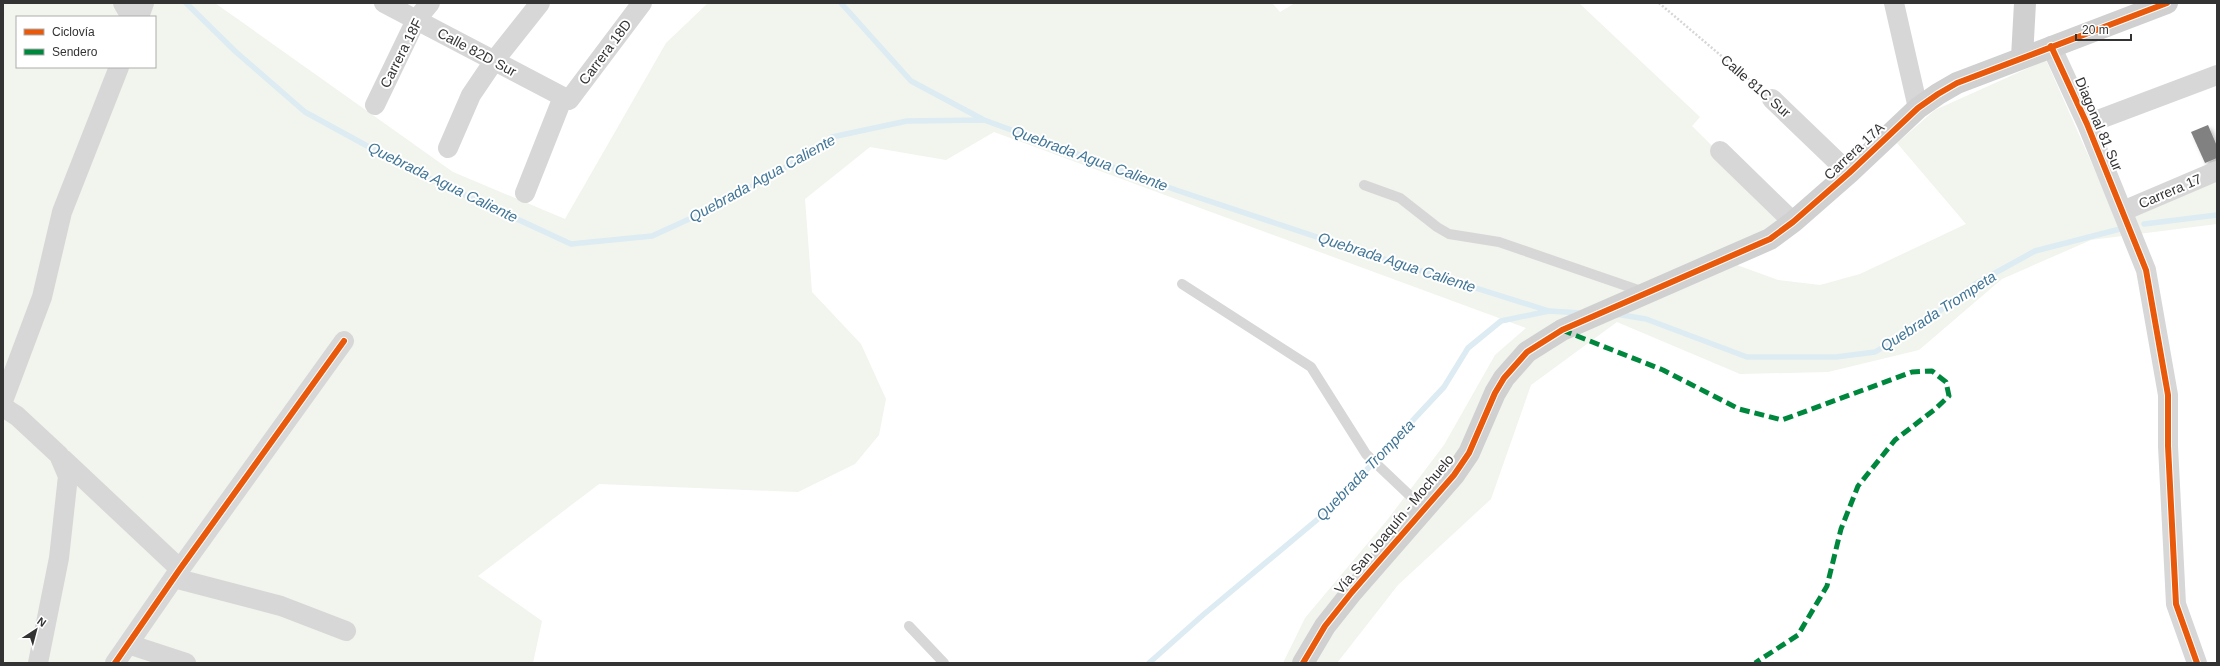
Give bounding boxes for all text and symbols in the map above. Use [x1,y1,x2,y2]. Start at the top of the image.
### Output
legend [16,16,156,68]
street label: Carrera 18F [377,16,425,90]
street label: Carrera 18D [575,16,635,88]
scale bar [2076,16,2131,42]
text: 20 m [2082,23,2109,37]
street label: Calle 82D Sur [435,24,520,80]
text: Ciclovía [52,25,95,39]
text: Sendero [52,45,98,59]
street label: Calle 81C Sur [1718,51,1794,121]
street label: Diagonal 81 Sur [2072,75,2126,174]
street label: Carrera 17A [1821,119,1888,183]
water label: Quebrada Agua Caliente [1010,122,1170,194]
water label: Quebrada Agua Caliente [686,131,838,225]
water label: Quebrada Agua Caliente [365,138,521,226]
street label: Carrera 17 [2136,170,2204,211]
water label: Quebrada Agua Caliente [1316,228,1478,296]
water label: Quebrada Trompeta [1877,267,1999,355]
water label: Quebrada Trompeta [1312,416,1418,524]
street label: Vía San Joaquín - Mochuelo [1331,451,1457,597]
north arrow [16,610,56,650]
text: N [35,615,49,629]

